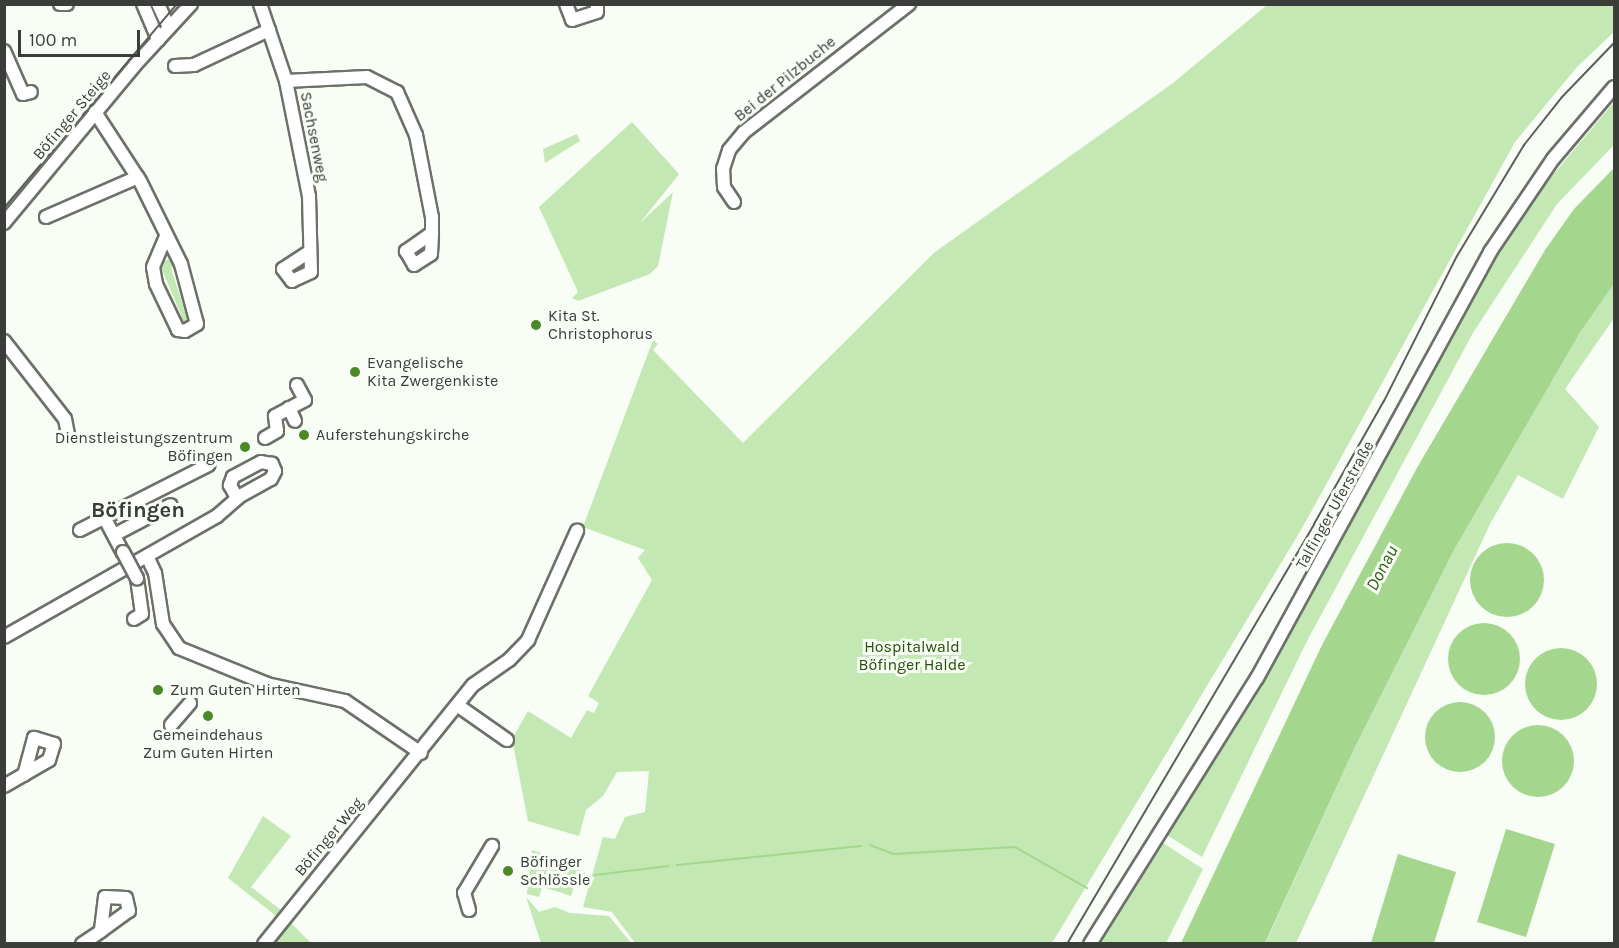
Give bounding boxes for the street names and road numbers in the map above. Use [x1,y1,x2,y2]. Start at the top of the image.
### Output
street label: Bei der Pilzbuche [730,32,840,126]
street label: Böfinger Steige [29,66,115,164]
street label: Sachsenweg [296,90,332,184]
street label: Talfinger Uferstraße [1292,438,1378,572]
street label: Böfinger Weg [291,794,367,880]

